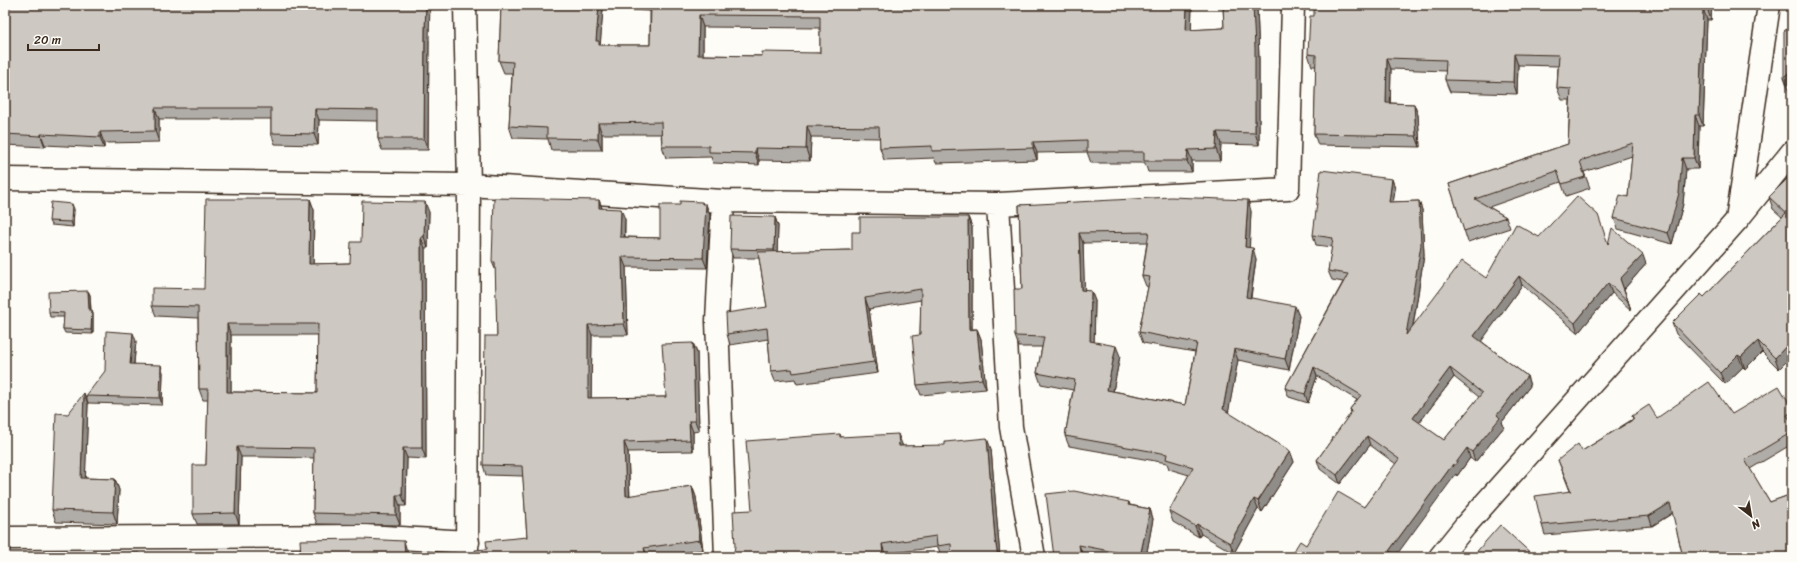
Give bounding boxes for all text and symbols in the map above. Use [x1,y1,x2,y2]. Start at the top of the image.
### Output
scale bar [28,26,99,52]
text: 20 m [34,29,61,51]
north arrow [1731,496,1771,536]
text: N [1747,514,1765,534]

